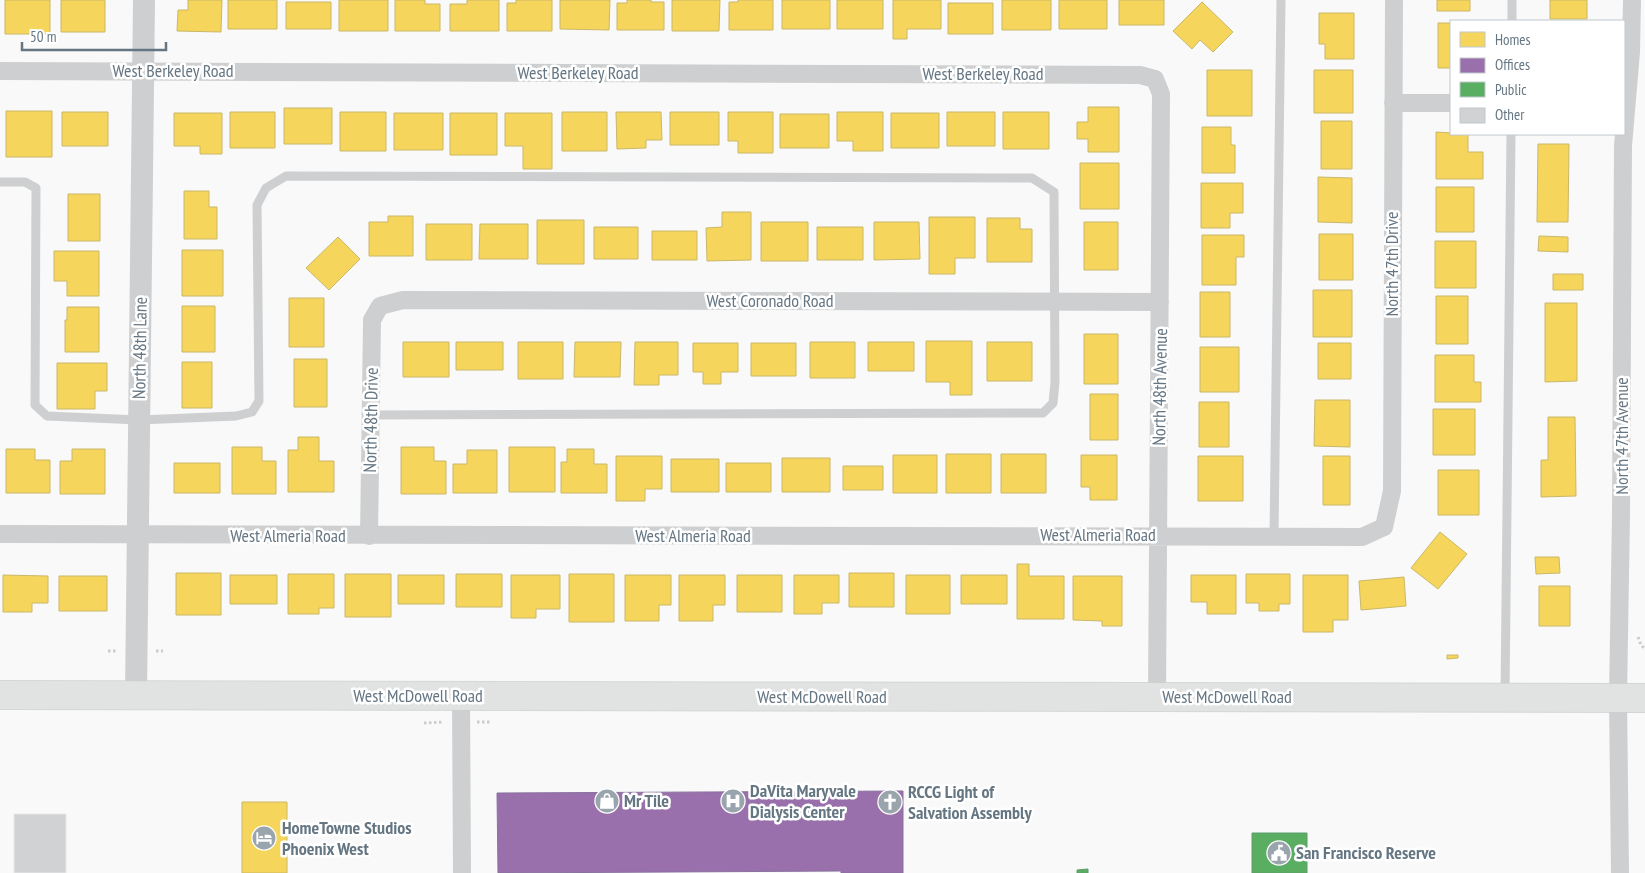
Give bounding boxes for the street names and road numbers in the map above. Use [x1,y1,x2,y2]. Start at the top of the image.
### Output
street label: West Berkeley Road [113,59,233,82]
street label: West Berkeley Road [518,61,638,84]
street label: West Berkeley Road [923,62,1043,85]
street label: North 47th Drive [1380,212,1403,316]
street label: West Coronado Road [706,289,834,312]
street label: North 48th Lane [127,297,152,399]
street label: North 48th Avenue [1147,328,1172,446]
street label: North 48th Drive [358,367,383,473]
street label: North 47th Avenue [1610,377,1633,495]
street label: West Almeria Road [1040,523,1156,546]
street label: West Almeria Road [230,524,346,547]
street label: West Almeria Road [635,524,751,547]
street label: West McDowell Road [353,684,483,707]
street label: West McDowell Road [757,685,887,708]
street label: West McDowell Road [1162,685,1292,708]

